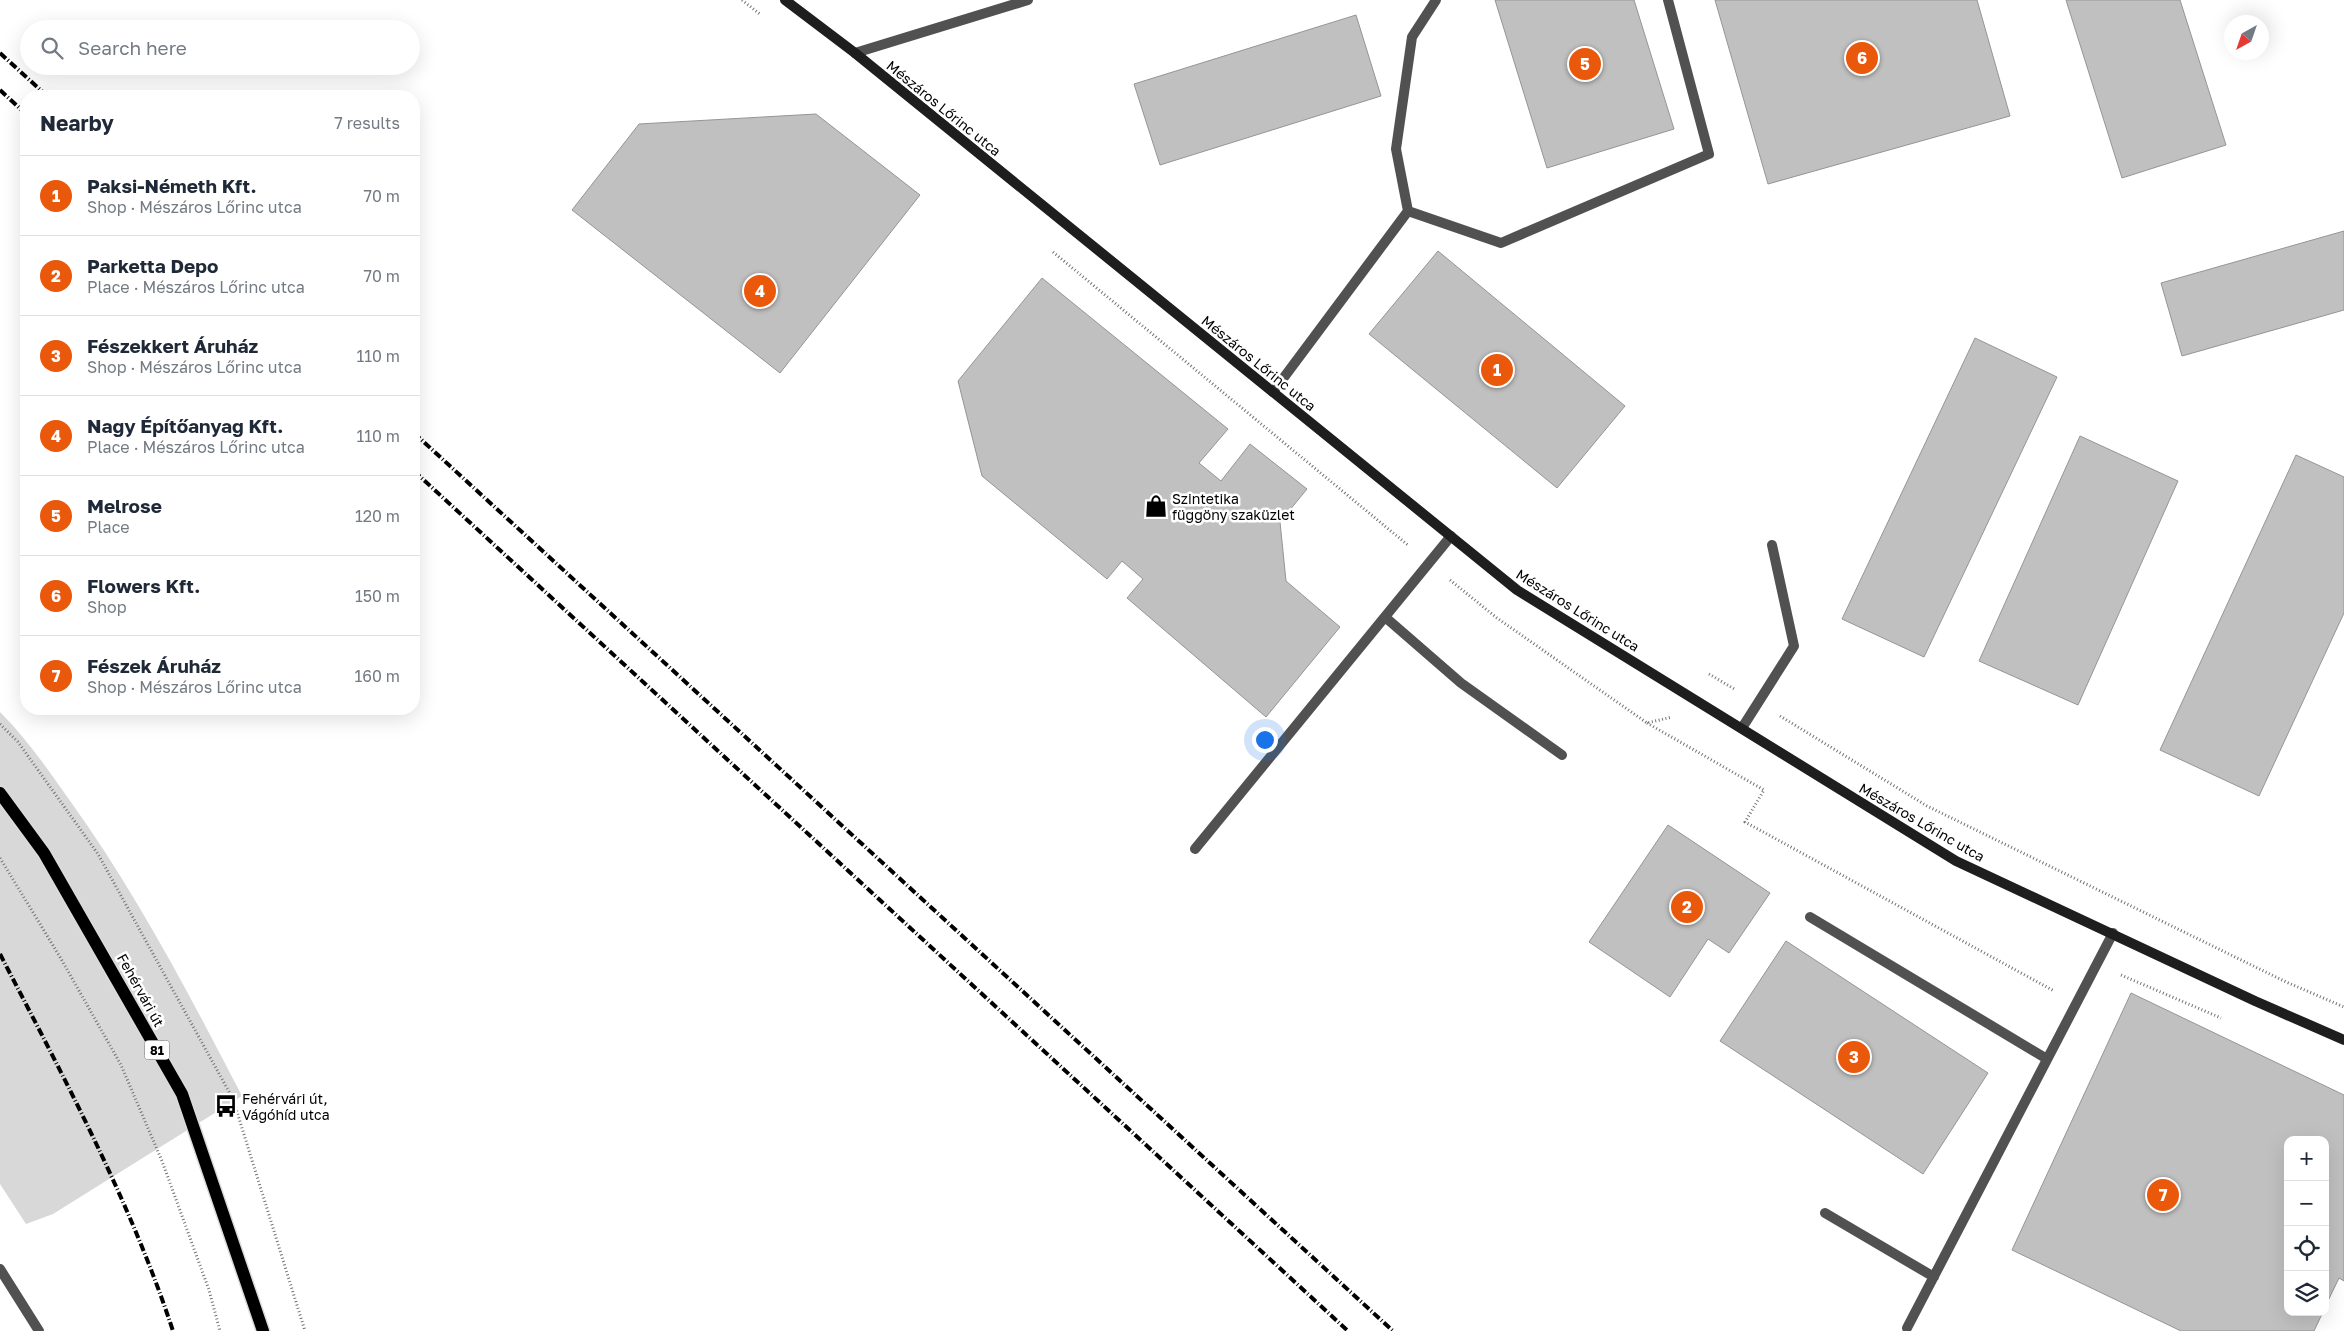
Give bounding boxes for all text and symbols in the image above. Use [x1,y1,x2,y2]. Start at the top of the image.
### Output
north arrow [2224,15,2269,60]
search box [20,20,420,75]
icon: search [38,34,66,62]
text: Search here [78,36,187,59]
pin: 6 [1846,39,1878,77]
pin: 5 [1569,45,1601,83]
street label: Mészáros Lőrinc utca [883,57,1005,159]
text: Nearby [40,110,114,136]
text: 7 results [334,113,400,133]
text: Paksi-Németh Kft. [87,174,257,197]
text: 1 [52,186,60,206]
text: 70 m [363,186,400,206]
text: Shop · Mészáros Lőrinc utca [87,197,302,217]
text: Parketta Depo [87,254,218,277]
text: 2 [51,266,61,286]
text: 70 m [363,266,400,286]
pin: 4 [744,272,776,310]
text: Place · Mészáros Lőrinc utca [87,277,305,297]
street label: Mészáros Lőrinc utca [1198,312,1320,414]
text: Fészekkert Áruház [87,334,258,357]
text: 3 [51,346,61,366]
text: 110 m [356,346,400,366]
pin: 1 [1481,351,1513,389]
text: Shop · Mészáros Lőrinc utca [87,357,302,377]
text: Nagy Építőanyag Kft. [87,414,283,437]
text: 4 [51,426,61,446]
text: 110 m [356,426,400,446]
text: Place · Mészáros Lőrinc utca [87,437,305,457]
place label: Szintetika függöny szaküzlet [1172,490,1295,523]
shop icon: Szintetika függöny szaküzlet [1143,493,1169,519]
text: Melrose [87,494,162,517]
text: 5 [51,506,61,526]
text: 120 m [355,506,400,526]
text: Place [87,517,130,537]
street label: Mészáros Lőrinc utca [1513,565,1643,655]
text: Flowers Kft. [87,574,200,597]
text: 6 [51,586,61,606]
text: 150 m [355,586,400,606]
text: Shop [87,597,127,617]
text: Fészek Áruház [87,654,221,677]
text: 7 [52,666,60,686]
text: 160 m [354,666,400,686]
text: Shop · Mészáros Lőrinc utca [87,677,302,697]
your location [1252,727,1278,753]
street label: Mészáros Lőrinc utca [1856,779,1988,865]
pin: 2 [1671,888,1703,926]
street label: Fehérvári út [114,950,168,1030]
pin: 3 [1838,1038,1870,1076]
road number: 81 [144,1040,170,1060]
place label: Fehérvári út, Vágóhíd utca [242,1090,330,1123]
bus stop icon: Fehérvári út, Vágóhíd utca [213,1093,239,1119]
map controls [2284,1136,2329,1316]
button: + [2284,1136,2329,1181]
pin: 7 [2147,1176,2179,1214]
button: − [2284,1181,2329,1226]
button: locate [2284,1226,2329,1271]
button: layers [2284,1271,2329,1316]

